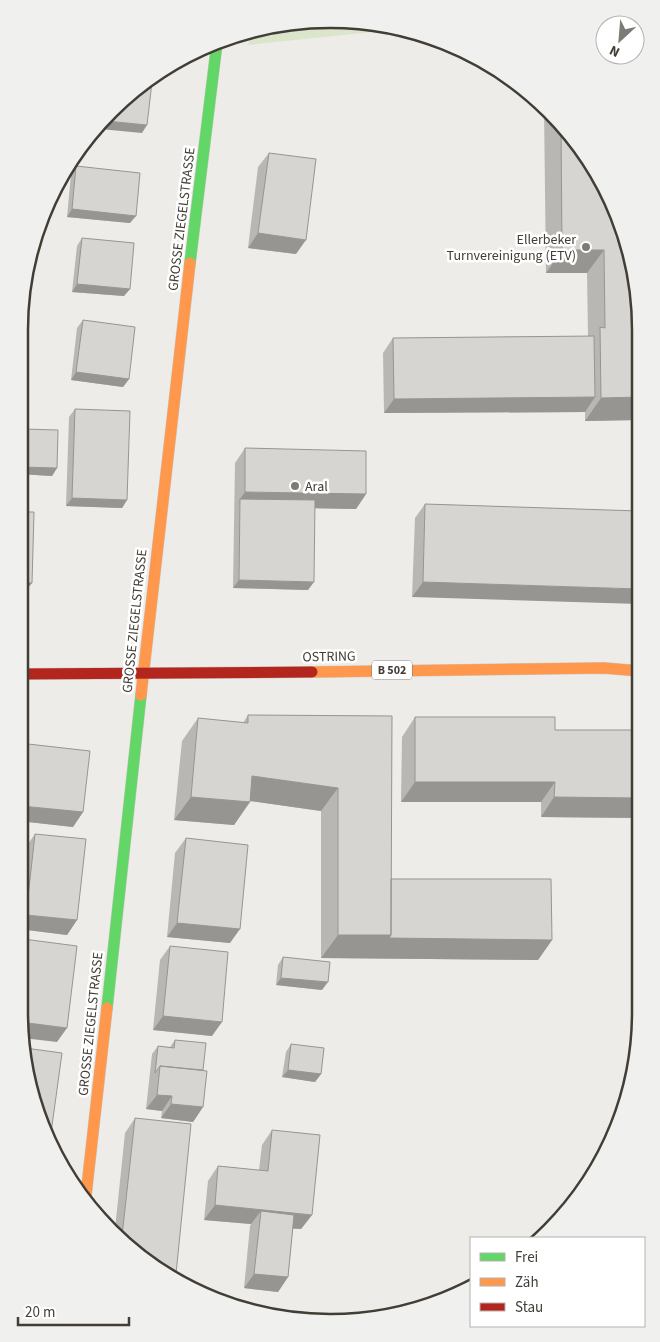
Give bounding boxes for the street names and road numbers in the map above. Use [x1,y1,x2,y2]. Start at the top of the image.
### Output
street label: GROSSE ZIEGELSTRASSE [163,146,201,292]
street label: GROSSE ZIEGELSTRASSE [118,548,152,694]
street label: OSTRING [302,647,356,667]
road number: B 502 [372,660,412,680]
street label: GROSSE ZIEGELSTRASSE [74,951,108,1097]

